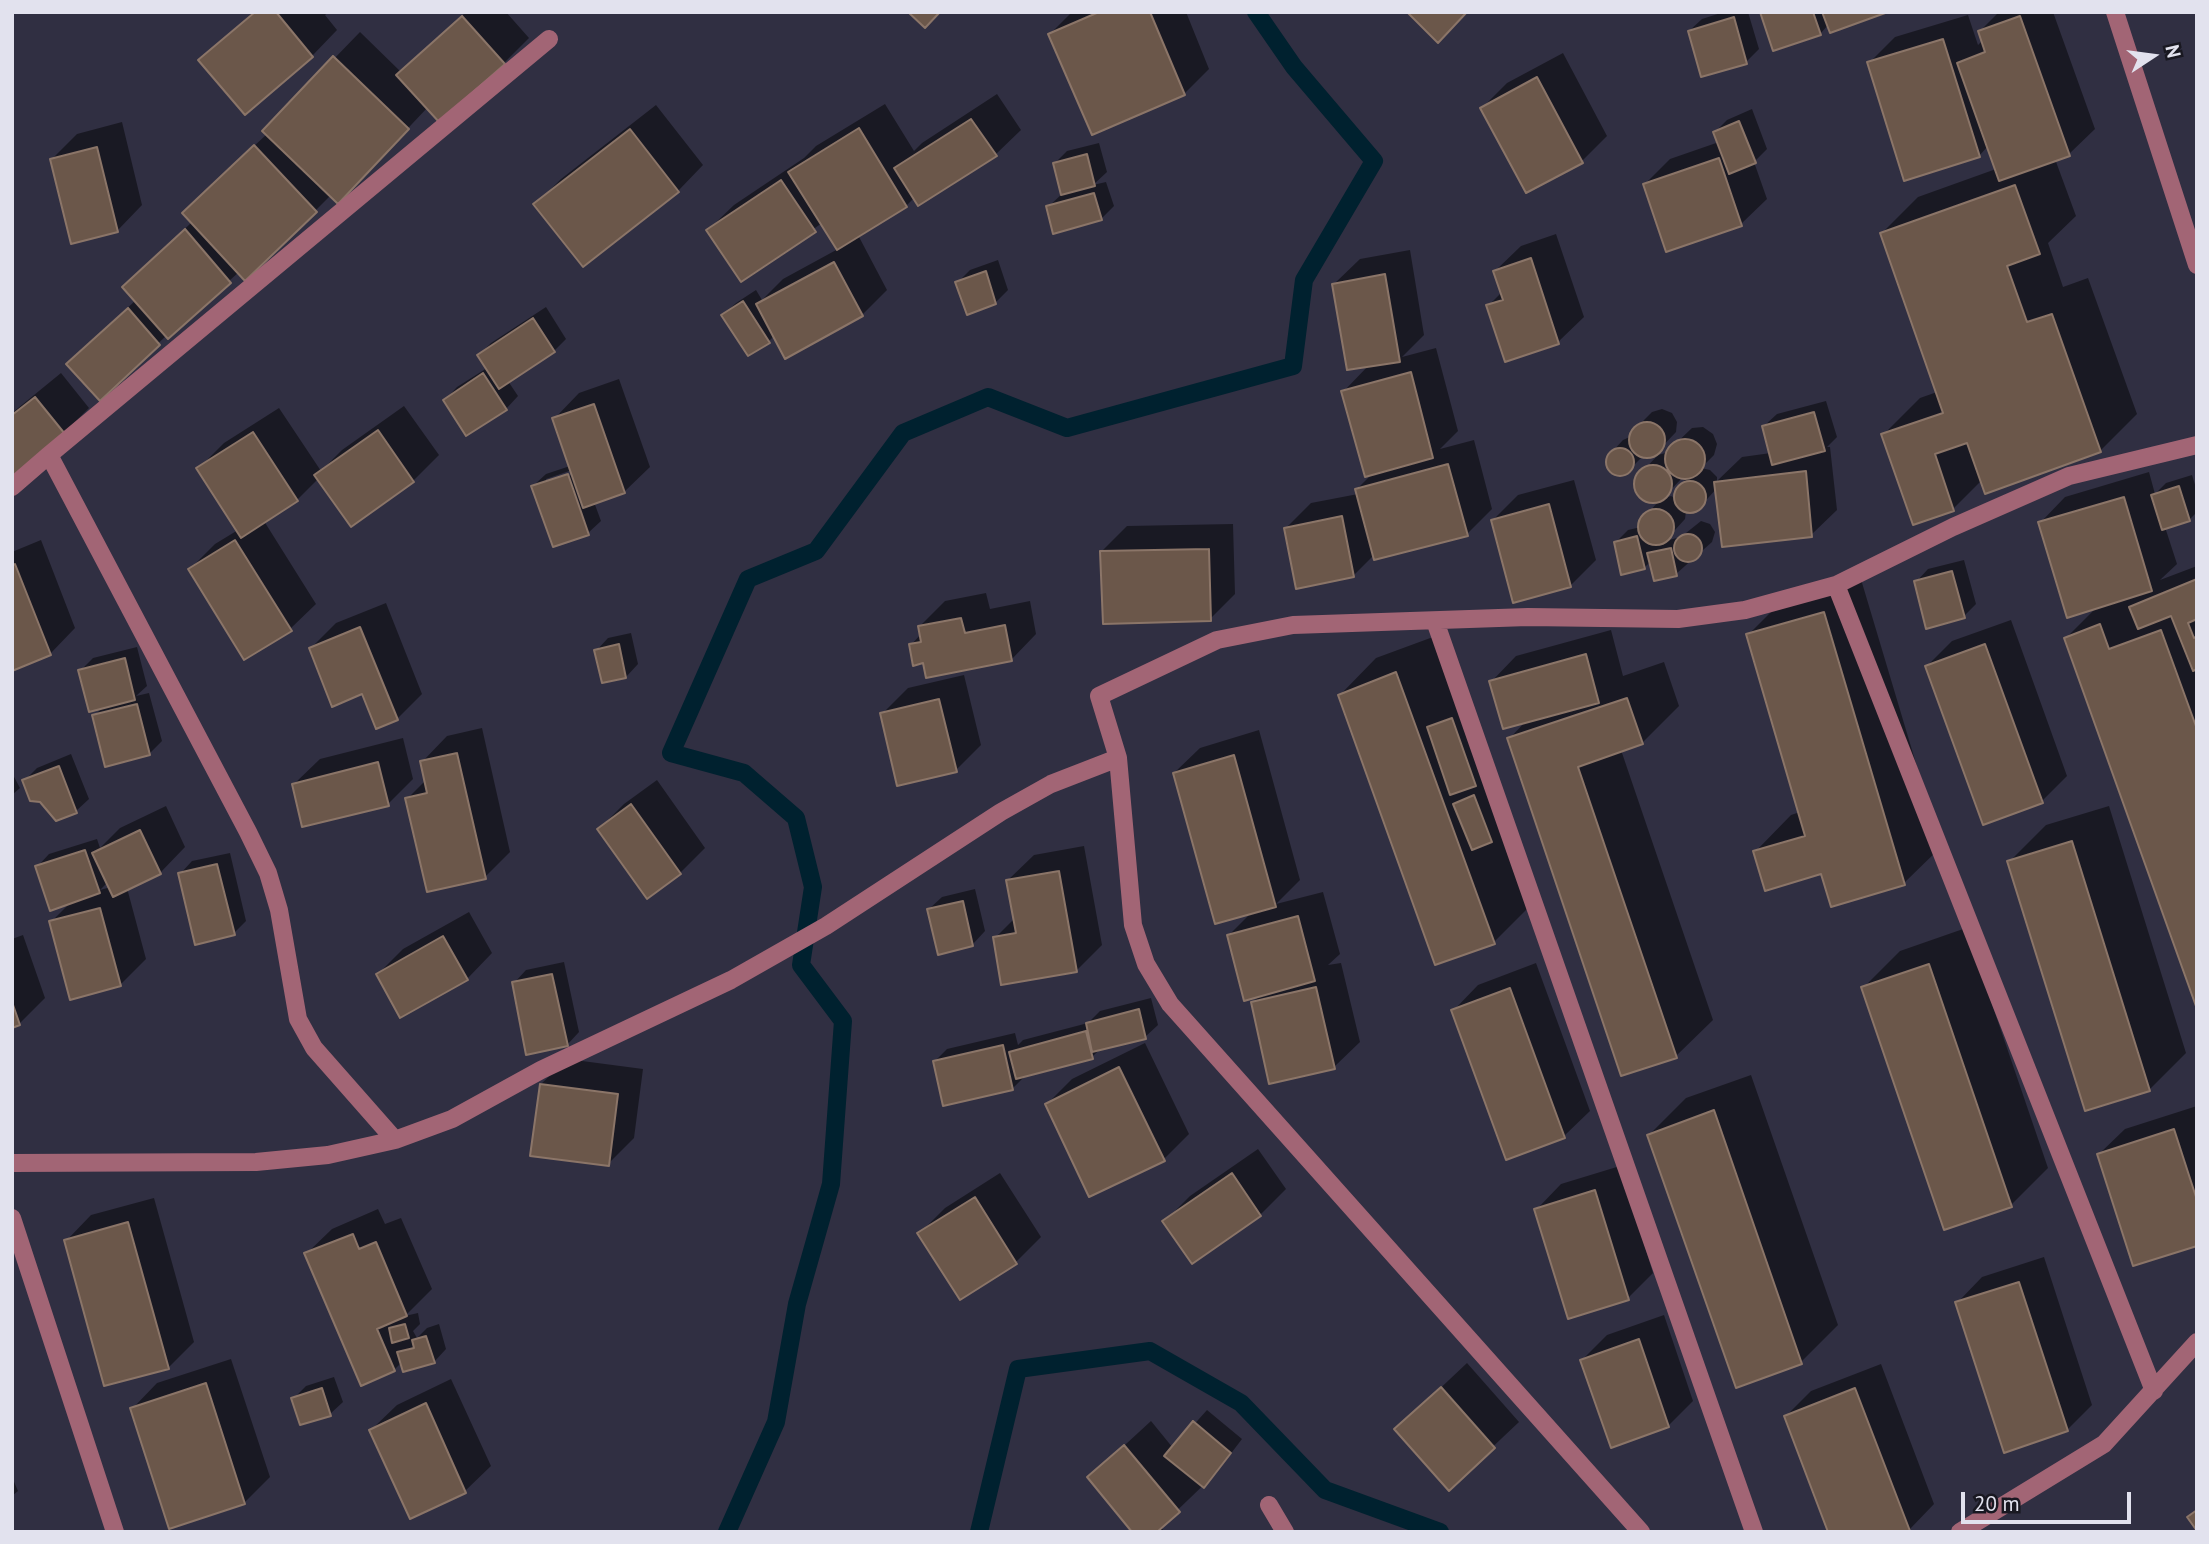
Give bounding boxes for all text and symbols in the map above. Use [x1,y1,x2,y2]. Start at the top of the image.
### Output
north arrow [2118,21,2188,91]
text: N [2160,42,2187,60]
scale bar [1964,1478,2134,1522]
text: 20 m [1974,1490,2020,1517]

